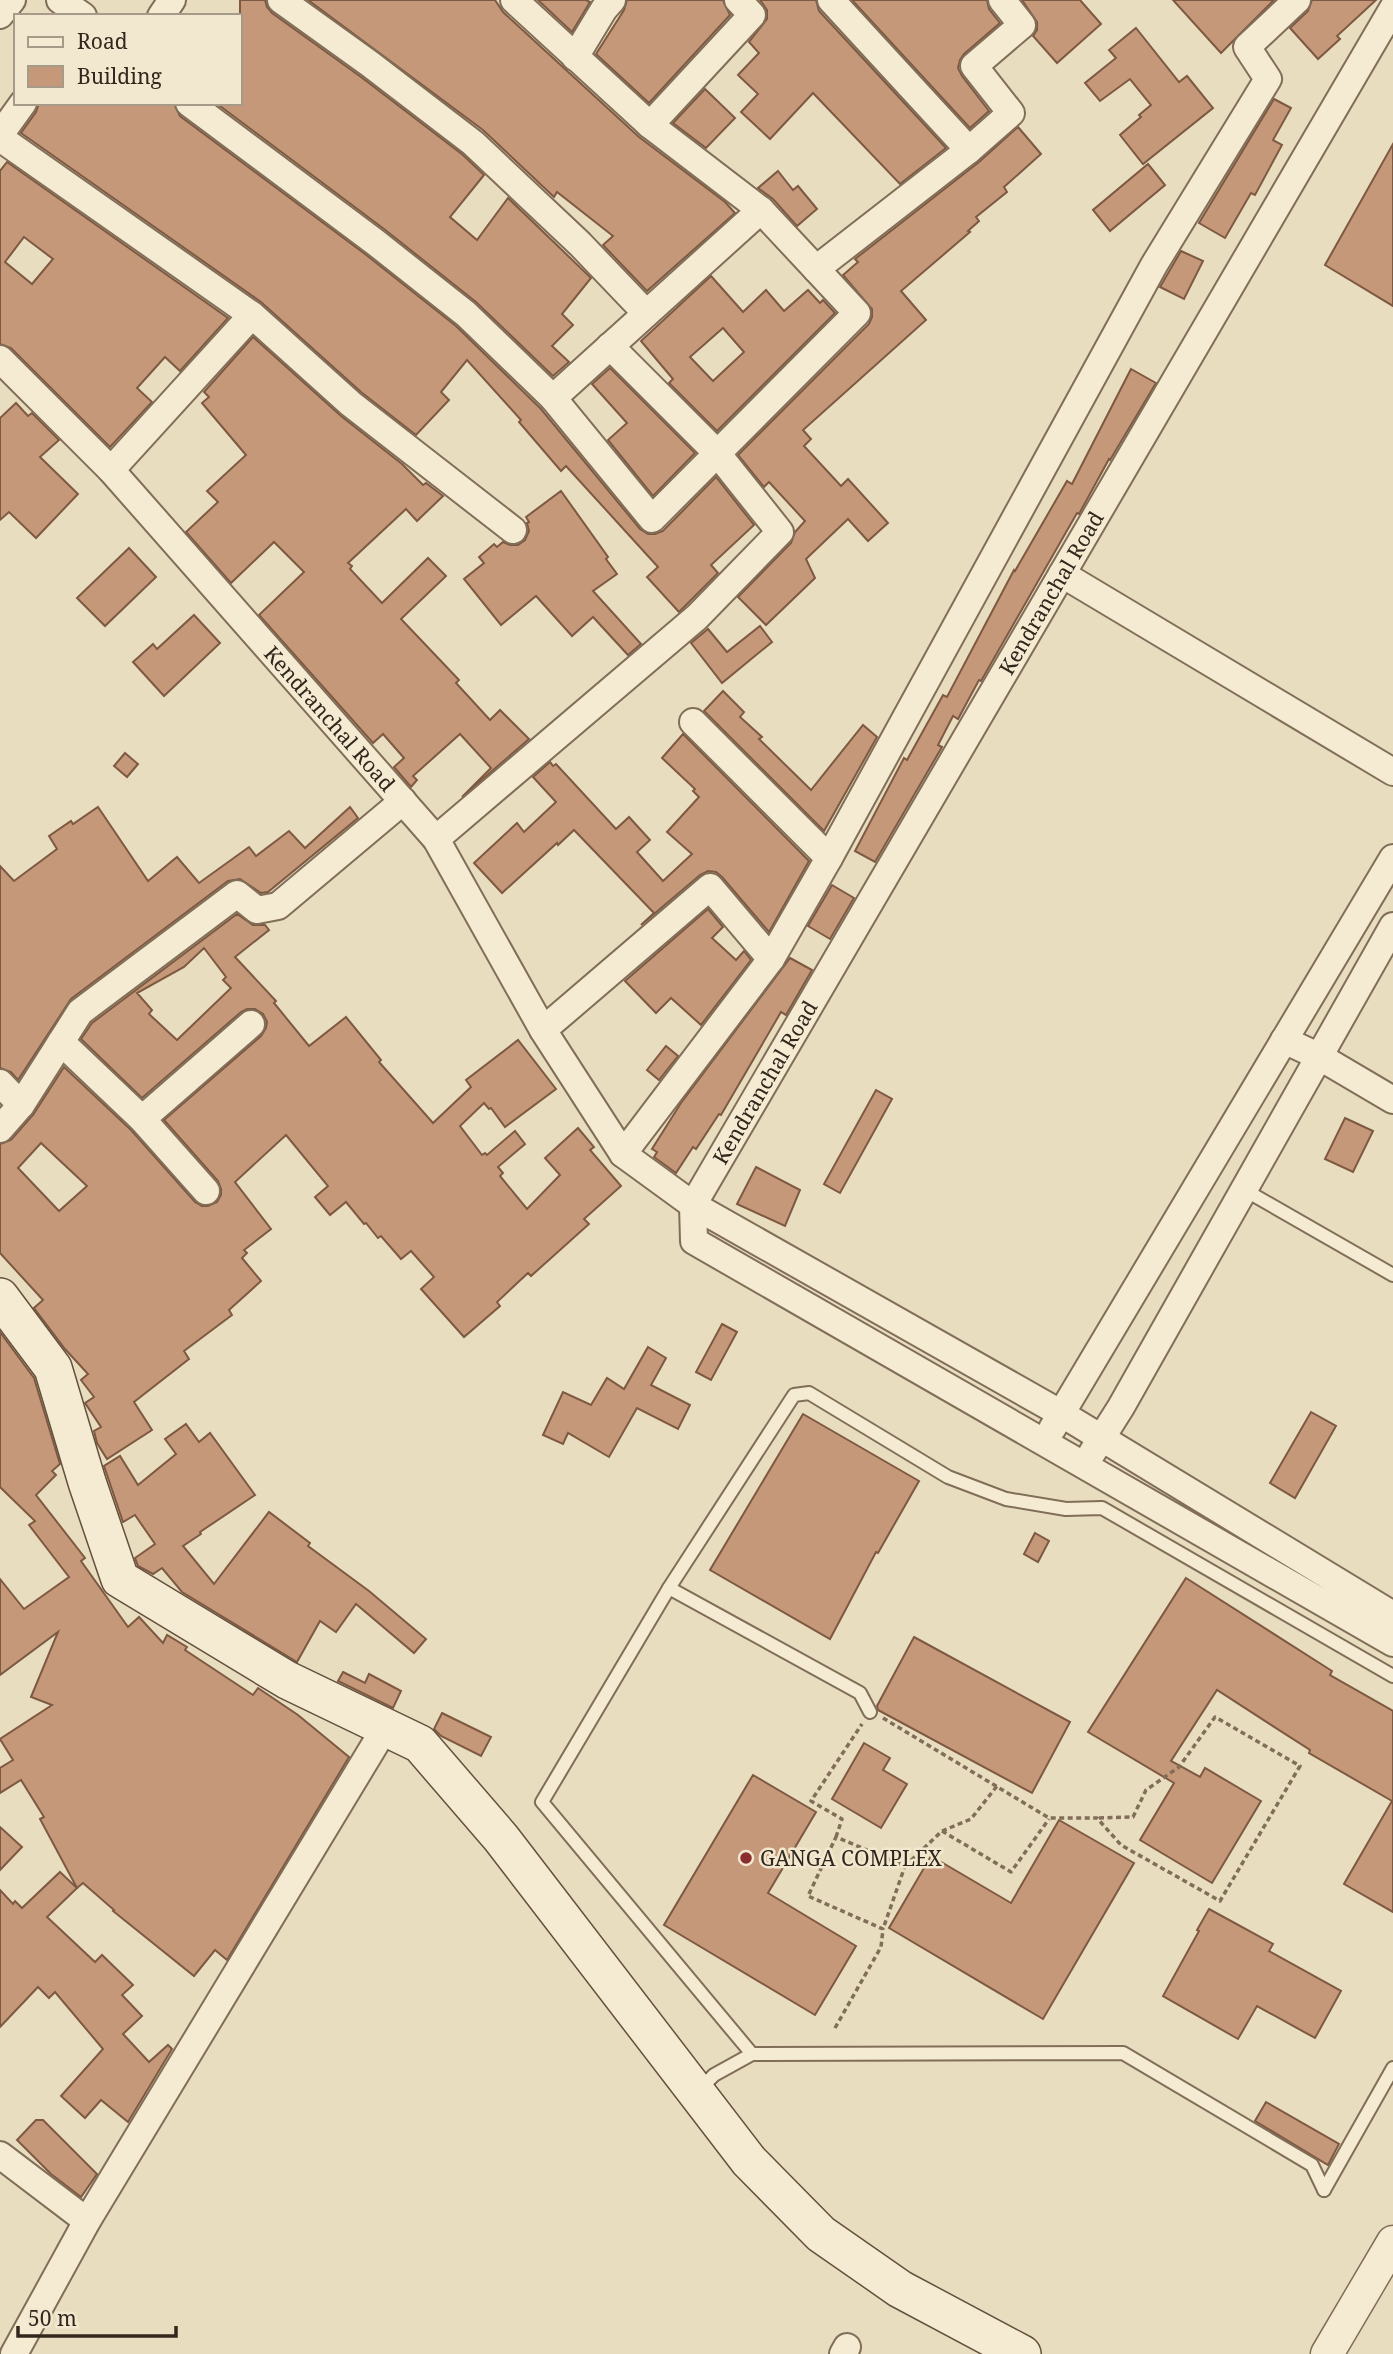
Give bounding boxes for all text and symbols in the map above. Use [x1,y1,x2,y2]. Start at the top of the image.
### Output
legend [14,14,242,105]
text: Road [77,27,128,55]
text: Building [77,62,162,90]
street label: Kendranchal Road [992,506,1110,680]
street label: Kendranchal Road [258,640,401,797]
street label: Kendranchal Road [706,995,824,1169]
place label: GANGA COMPLEX [760,1844,942,1872]
marker: GANGA COMPLEX [738,1850,754,1866]
scale bar [18,2294,175,2338]
text: 50 m [28,2304,77,2332]

